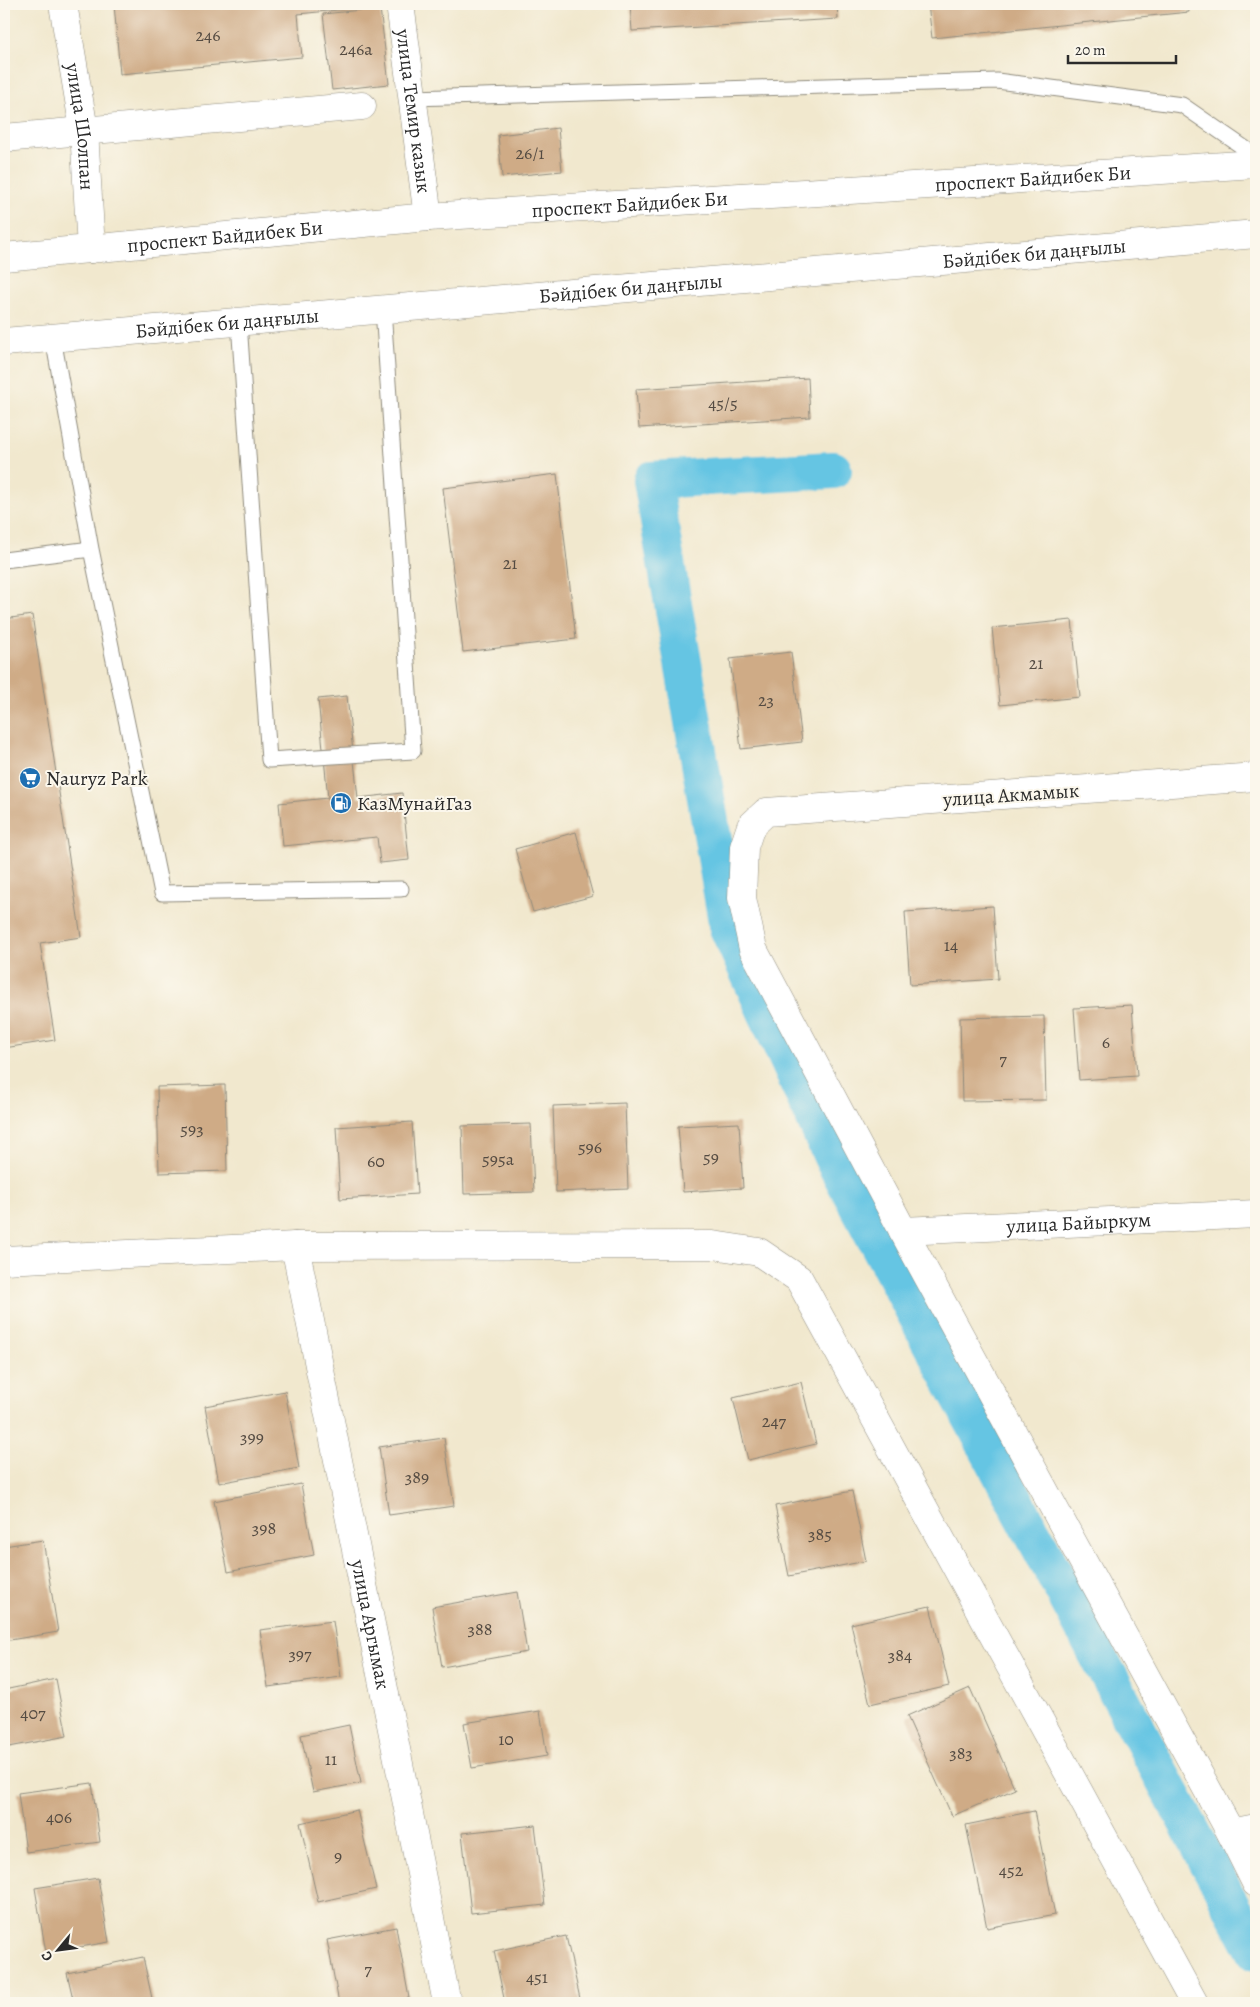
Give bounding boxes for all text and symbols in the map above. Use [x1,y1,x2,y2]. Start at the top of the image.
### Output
house number: 246 [195,23,221,47]
street label: улица Темир казык [390,26,438,195]
scale bar [1068,32,1175,64]
house number: 246а [339,37,373,61]
text: 20 m [1075,40,1106,60]
street label: улица Шолпан [59,60,101,191]
house number: 26/1 [516,141,544,165]
street label: проспект Байдибек Би [934,159,1132,198]
street label: проспект Байдибек Би [531,184,729,224]
street label: проспект Байдибек Би [126,213,324,259]
street label: Бәйдібек би даңғылы [941,232,1127,275]
street label: Бәйдібек би даңғылы [538,267,724,309]
street label: Бәйдібек би даңғылы [134,301,320,344]
house number: 45/5 [708,391,738,415]
house number: 21 [503,551,517,575]
house number: 21 [1029,651,1043,675]
house number: 23 [758,688,774,712]
place label: Nauryz Park [46,765,148,792]
supermarket icon: Nauryz Park [18,766,42,790]
street label: улица Акмамык [941,777,1080,813]
place label: КазМунайГаз [357,790,472,817]
fuel station icon: КазМунайГаз [329,791,353,815]
house number: 14 [944,933,958,957]
house number: 6 [1102,1030,1110,1054]
house number: 7 [999,1047,1007,1071]
house number: 593 [180,1117,204,1141]
house number: 596 [578,1135,602,1159]
house number: 59 [703,1145,719,1169]
house number: 595а [482,1147,515,1171]
house number: 60 [367,1149,385,1173]
street label: улица Байыркум [1005,1206,1152,1240]
house number: 247 [762,1409,787,1433]
house number: 399 [240,1425,264,1449]
house number: 389 [405,1465,429,1489]
house number: 398 [252,1516,276,1540]
house number: 385 [808,1522,832,1546]
street label: улица Аргымак [345,1556,397,1692]
house number: 388 [468,1617,492,1641]
house number: 397 [288,1642,312,1666]
house number: 384 [888,1643,912,1667]
house number: 407 [20,1701,46,1725]
house number: 10 [498,1727,514,1751]
house number: 383 [949,1741,973,1765]
house number: 11 [325,1747,337,1771]
house number: 406 [46,1805,72,1829]
house number: 9 [334,1844,342,1868]
house number: 452 [999,1858,1024,1882]
north arrow [32,1924,82,1974]
text: С [36,1947,57,1964]
house number: 7 [364,1957,372,1981]
house number: 451 [526,1965,548,1989]

